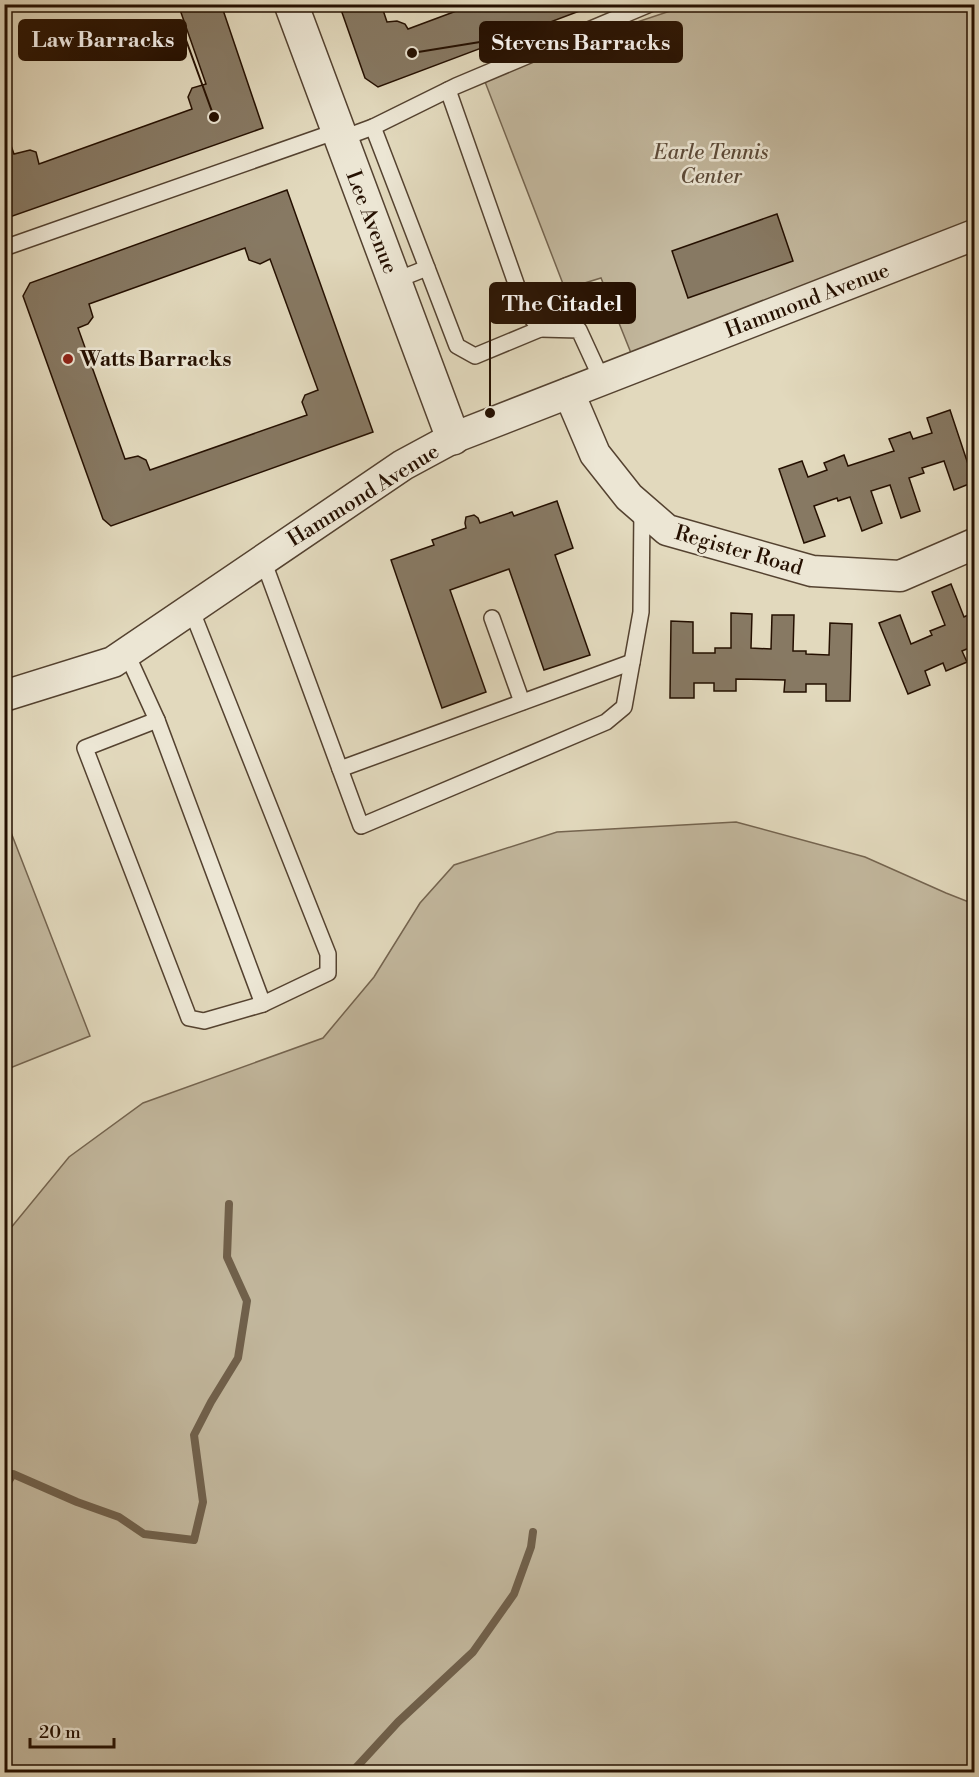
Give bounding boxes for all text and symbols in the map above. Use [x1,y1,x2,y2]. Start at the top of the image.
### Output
callout: Law Barracks [19,20,186,60]
callout: Stevens Barracks [480,22,682,62]
text: Law Barracks [31,27,175,54]
text: Stevens Barracks [492,30,670,57]
park label: Earle Tennis Center [653,140,769,190]
street label: Lee Avenue [339,167,403,278]
street label: Hammond Avenue [721,258,893,344]
callout: The Citadel [490,283,635,323]
text: The Citadel [502,291,622,318]
place label: Watts Barracks [79,347,231,373]
marker: Watts Barracks [61,352,75,366]
street label: Hammond Avenue [283,439,444,553]
street label: Register Road [672,520,806,582]
scale bar [30,1711,114,1749]
text: 20 m [39,1721,81,1744]

